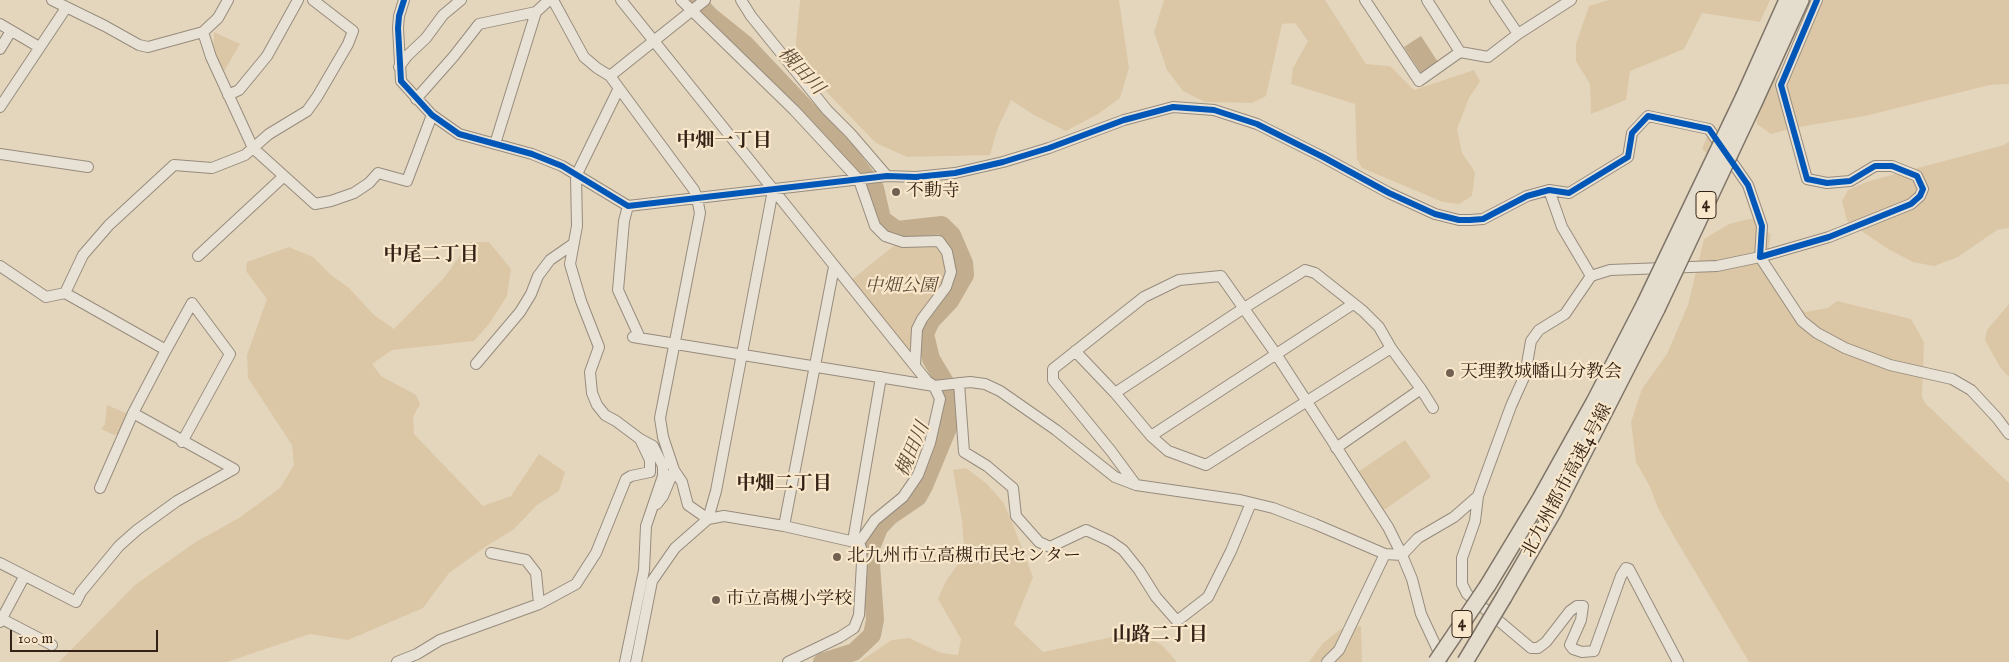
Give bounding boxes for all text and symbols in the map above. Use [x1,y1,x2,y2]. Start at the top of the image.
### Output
water label: 槻田川 [772,43,828,101]
district label: 中畑一丁目 [677,131,771,153]
place label: 不動寺 [906,181,960,203]
marker: 不動寺 [890,186,902,198]
road number: 4 [1696,192,1716,218]
district label: 中尾二丁目 [384,245,478,267]
park label: 中畑公園 [865,276,937,298]
place label: 天理教城幡山分教会 [1460,362,1622,384]
marker: 天理教城幡山分教会 [1444,367,1456,379]
street label: 北九州都市高速4号線 [1518,401,1618,561]
water label: 槻田川 [892,419,936,481]
district label: 中畑二丁目 [737,474,831,496]
place label: 北九州市立高槻市民センター [847,546,1081,568]
marker: 北九州市立高槻市民センター [831,551,843,563]
place label: 市立高槻小学校 [726,589,852,611]
marker: 市立高槻小学校 [710,594,722,606]
road number: 4 [1452,610,1472,638]
scale bar [12,620,160,652]
district label: 山路二丁目 [1113,625,1207,647]
text: 100 m [18,629,53,648]

